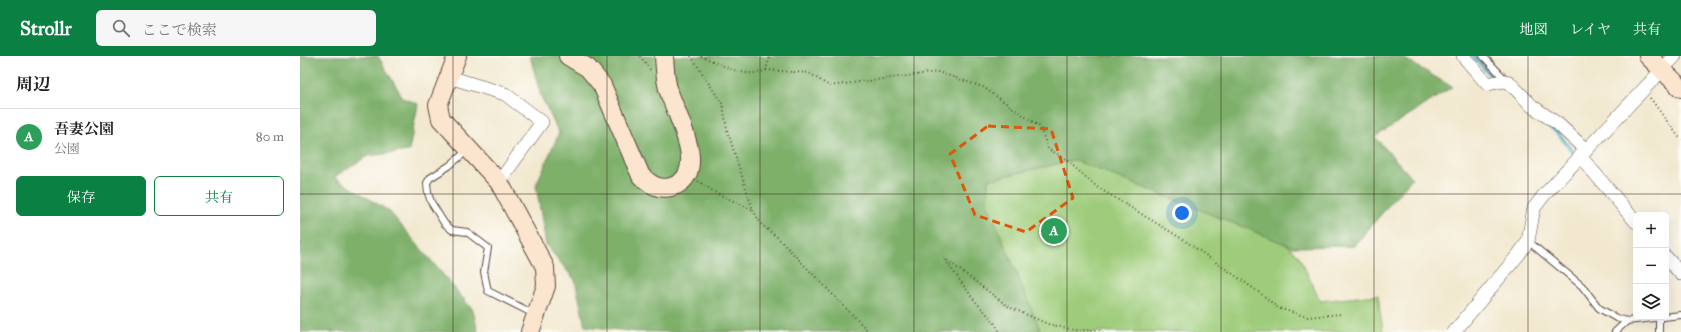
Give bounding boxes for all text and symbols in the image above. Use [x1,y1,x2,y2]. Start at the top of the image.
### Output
search box [96,10,376,46]
text: Strollr [20,17,72,40]
icon: search [110,17,132,39]
text: ここで検索 [142,21,217,39]
text: 地図 [1520,21,1548,38]
text: レイヤ [1570,21,1611,38]
text: 共有 [1633,21,1661,38]
text: 周辺 [16,74,50,95]
text: 吾妻公園 [54,120,114,138]
text: A [25,129,33,145]
text: 80 m [256,129,284,145]
text: 公園 [54,141,80,157]
button: 保存 [16,176,146,216]
button: 共有 [154,176,284,216]
your location [1172,203,1192,223]
map controls [1633,212,1669,320]
button: + [1633,212,1669,248]
pin: A [1041,216,1067,246]
button: − [1633,248,1669,284]
button: layers [1633,284,1669,320]

